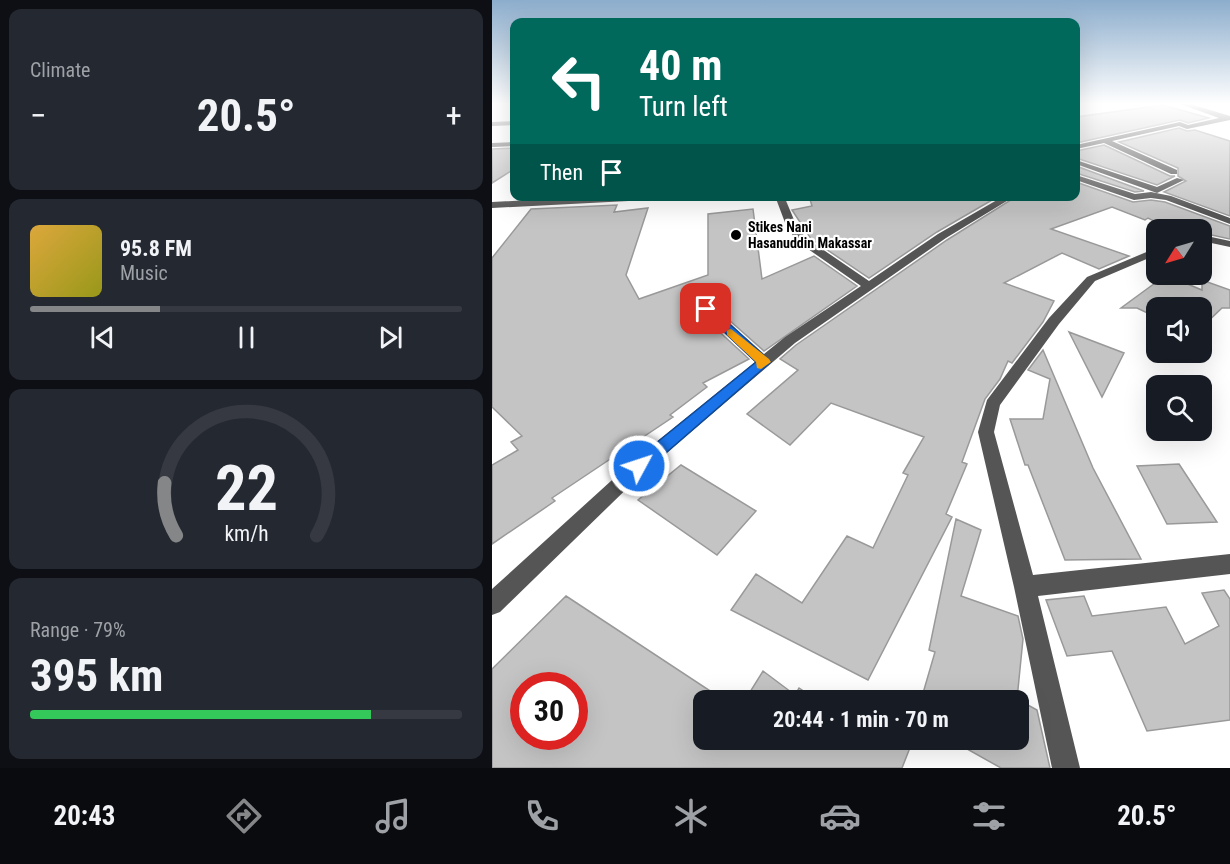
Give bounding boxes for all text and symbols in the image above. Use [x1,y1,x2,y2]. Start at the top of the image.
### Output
text: 40 m [639,41,722,90]
icon: left [540,42,618,120]
text: Climate [30,58,90,82]
text: 20.5° [197,89,295,142]
text: Turn left [639,91,728,123]
text: − [30,96,47,135]
text: + [446,96,462,135]
icon: arrive [595,156,628,189]
text: Then [540,160,583,185]
place label: Stikes Nani Hasanuddin Makassar [748,219,872,251]
north arrow [1146,219,1212,285]
map controls [1146,219,1212,441]
marker: Stikes Nani Hasanuddin Makassar [729,228,743,242]
text: 95.8 FM [120,236,192,261]
text: Music [120,261,168,285]
pin [680,283,731,334]
icon: arrive [689,292,722,325]
button: sound [1146,297,1212,363]
icon: previous [86,321,119,354]
icon: pause [230,321,263,354]
icon: next [374,321,407,354]
button: search [1146,375,1212,441]
position arrow [607,434,671,498]
text: 22 [214,452,278,525]
text: km/h [224,521,268,546]
text: Range · 79% [30,618,126,642]
text: 395 km [30,649,163,702]
speed limit sign: 30 [510,672,588,750]
text: 20:44 · 1 min · 70 m [773,707,949,732]
icon: directions [223,795,265,837]
icon: music [372,795,414,837]
icon: phone [521,795,563,837]
icon: climate [670,795,712,837]
icon: car [819,795,861,837]
icon: filters [968,795,1010,837]
text: 20:43 [54,800,116,832]
text: 20.5° [1117,800,1176,832]

